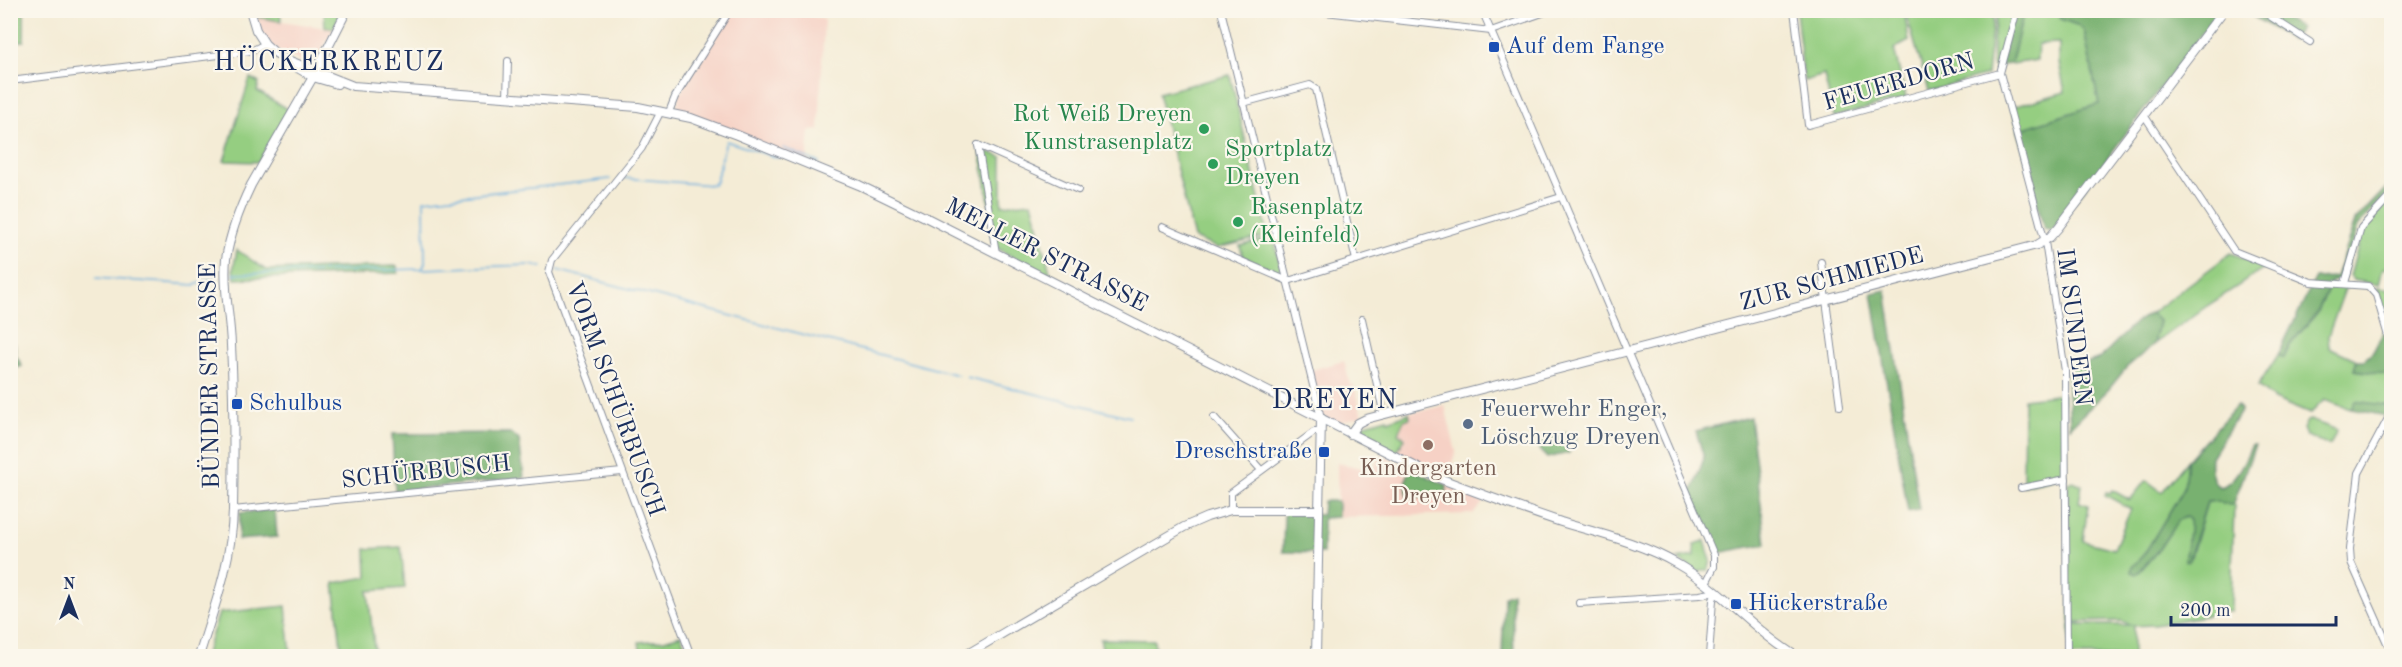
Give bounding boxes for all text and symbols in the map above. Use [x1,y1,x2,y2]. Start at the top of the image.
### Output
place label: Auf dem Fange [1506,35,1665,59]
marker: Auf dem Fange [1487,40,1501,54]
district label: HÜCKERKREUZ [213,45,445,76]
street label: FEUERDORN [1821,50,1977,116]
place label: Rot Weiß Dreyen Kunstrasenplatz [1012,103,1192,155]
marker: Rot Weiß Dreyen Kunstrasenplatz [1197,122,1211,136]
place label: Sportplatz Dreyen [1225,138,1332,190]
marker: Sportplatz Dreyen [1206,157,1220,171]
street label: MELLER STRASSE [941,195,1151,317]
place label: Rasenplatz (Kleinfeld) [1250,196,1363,248]
marker: Rasenplatz (Kleinfeld) [1231,215,1245,229]
street label: ZUR SCHMIEDE [1737,244,1927,316]
street label: IM SUNDERN [2051,247,2095,407]
street label: BÜNDER STRASSE [193,263,225,489]
street label: VORM SCHÜRBUSCH [560,277,671,520]
district label: DREYEN [1271,387,1399,414]
place label: Schulbus [249,392,342,416]
marker: Schulbus [230,397,244,411]
place label: Feuerwehr Enger, Löschzug Dreyen [1480,398,1667,450]
marker: Feuerwehr Enger, Löschzug Dreyen [1461,417,1475,431]
marker: Kindergarten Dreyen [1421,438,1435,452]
place label: Dreschstraße [1174,440,1312,464]
marker: Dreschstraße [1317,445,1331,459]
street label: SCHÜRBUSCH [340,448,512,494]
place label: Kindergarten Dreyen [1359,457,1497,509]
north arrow [39,568,99,628]
text: N [63,577,76,593]
scale bar [2171,589,2336,627]
place label: Hückerstraße [1748,592,1888,616]
marker: Hückerstraße [1729,597,1743,611]
text: 200 m [2180,602,2231,620]

